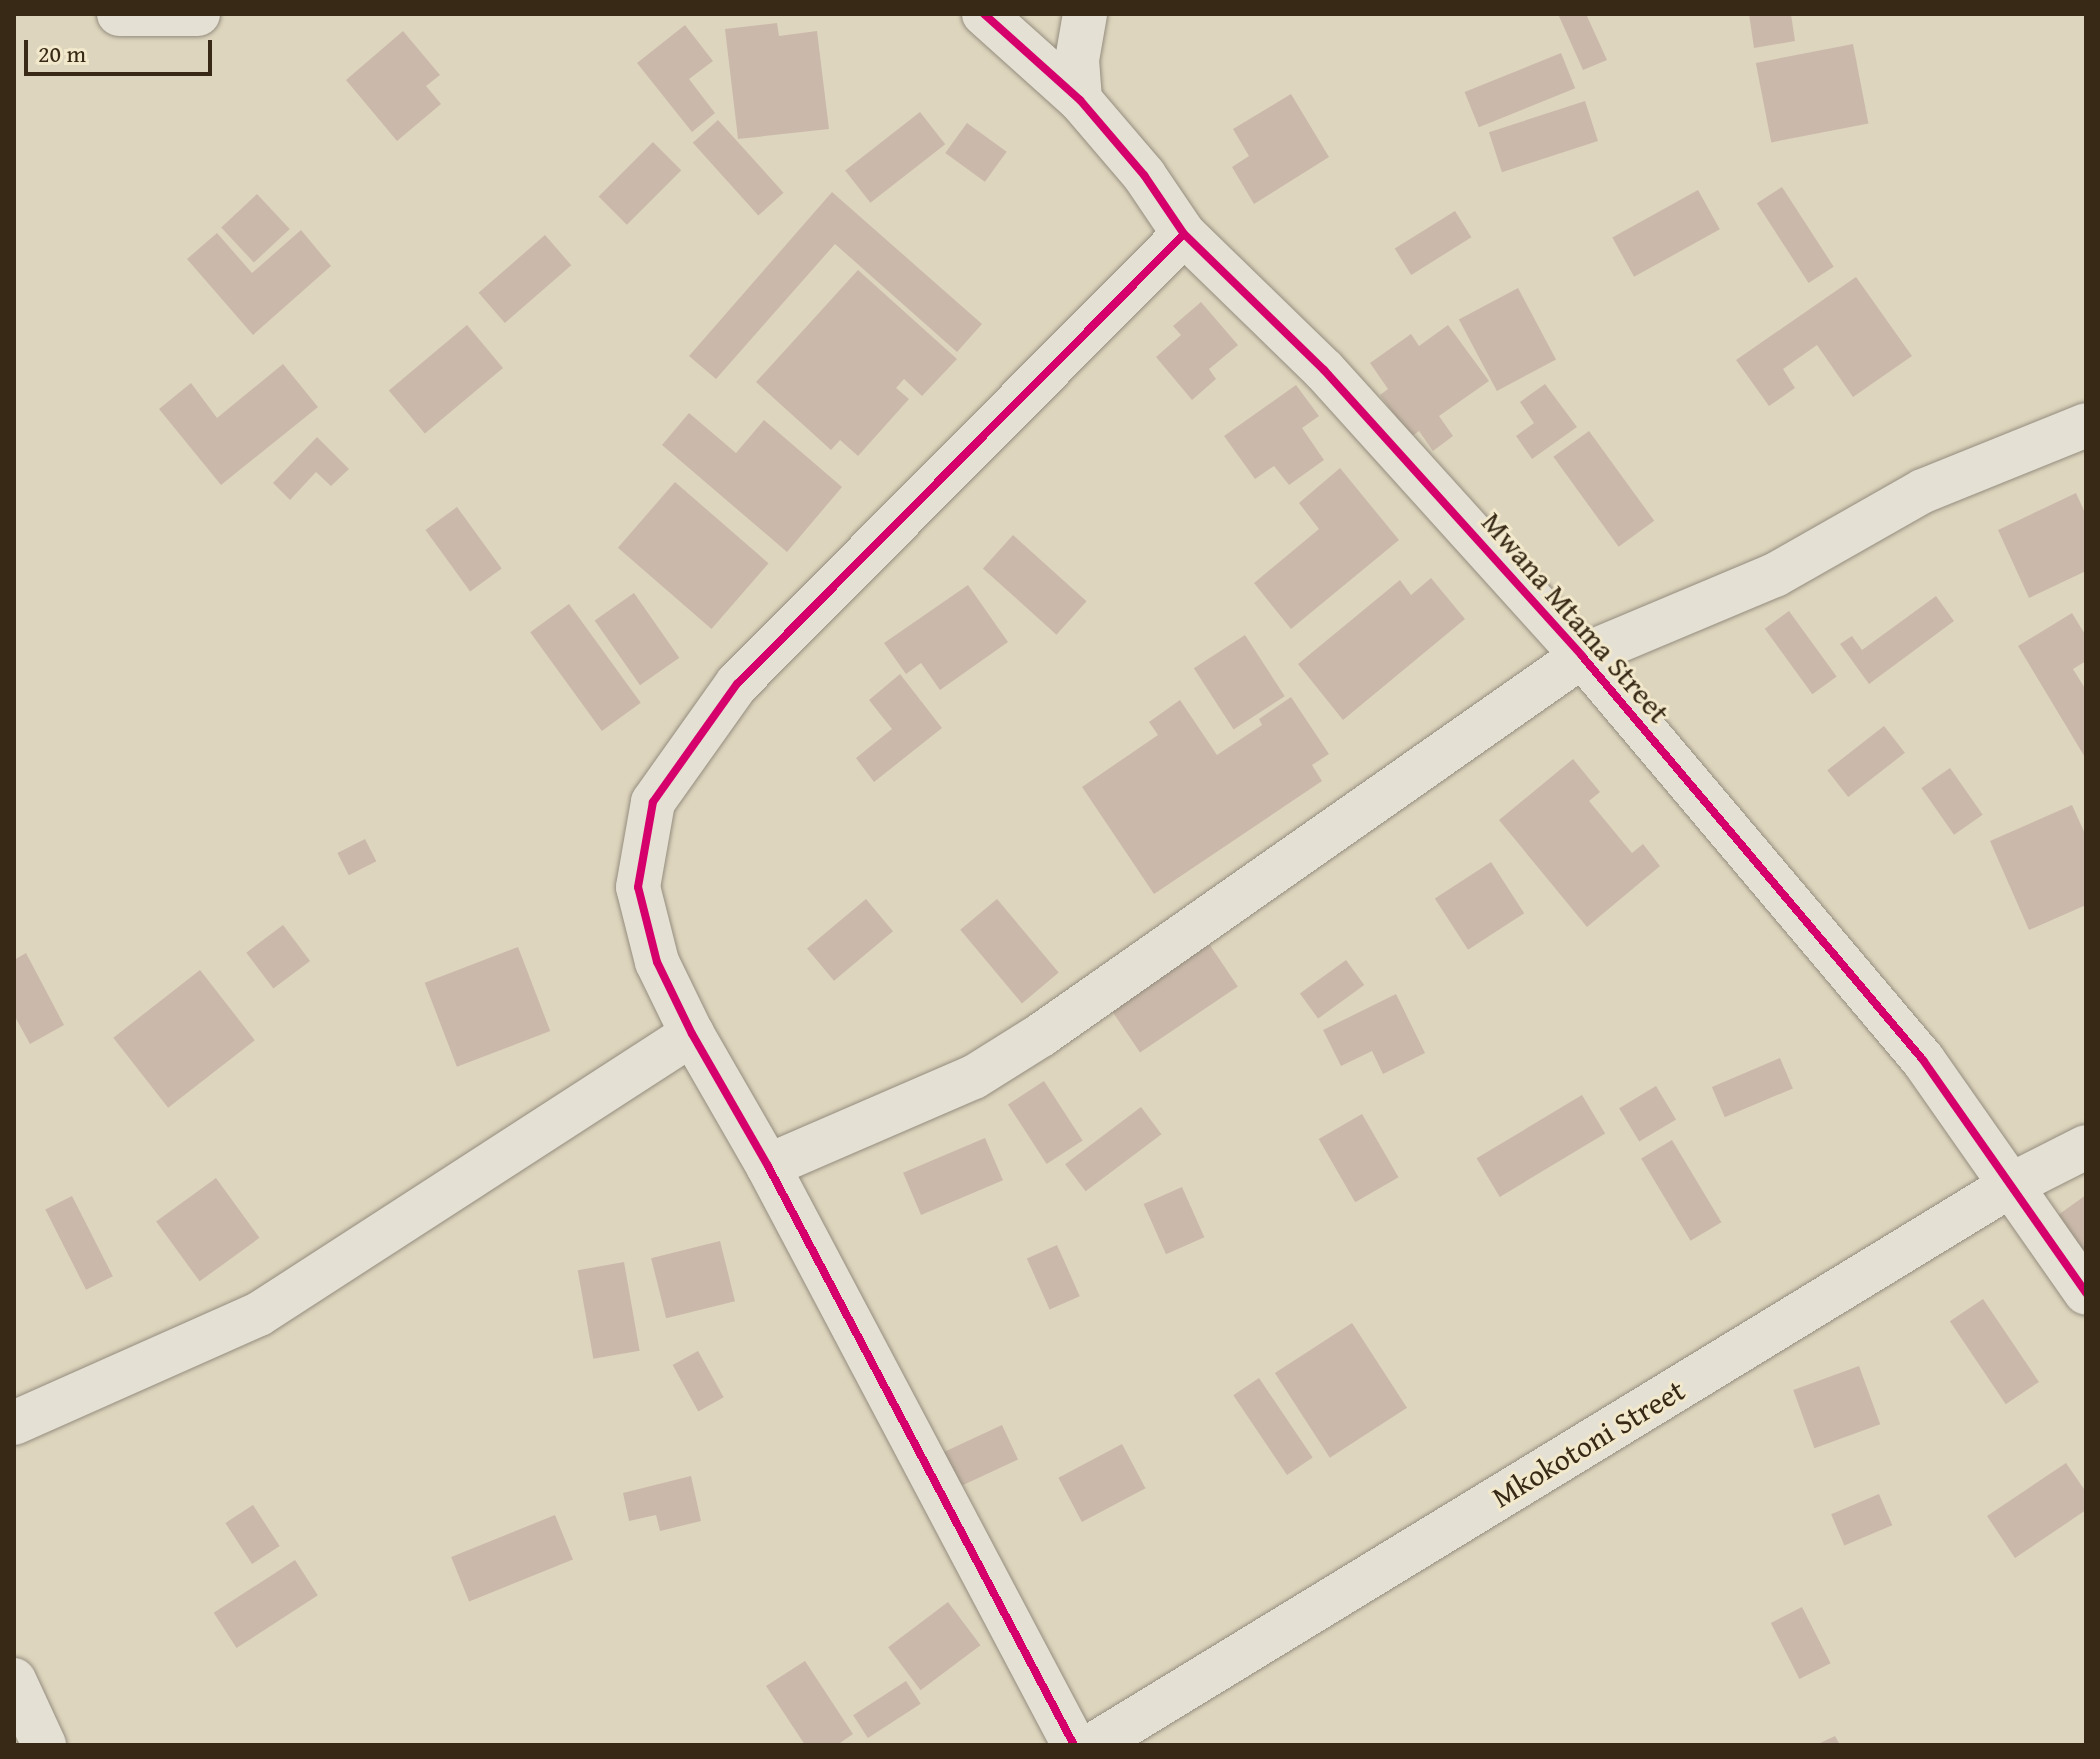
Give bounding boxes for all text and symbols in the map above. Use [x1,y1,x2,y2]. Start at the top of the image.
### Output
scale bar [28,24,216,74]
text: 20 m [38,36,86,71]
street label: Mwana Mtama Street [1475,504,1677,730]
street label: Mkokotoni Street [1485,1371,1691,1515]

